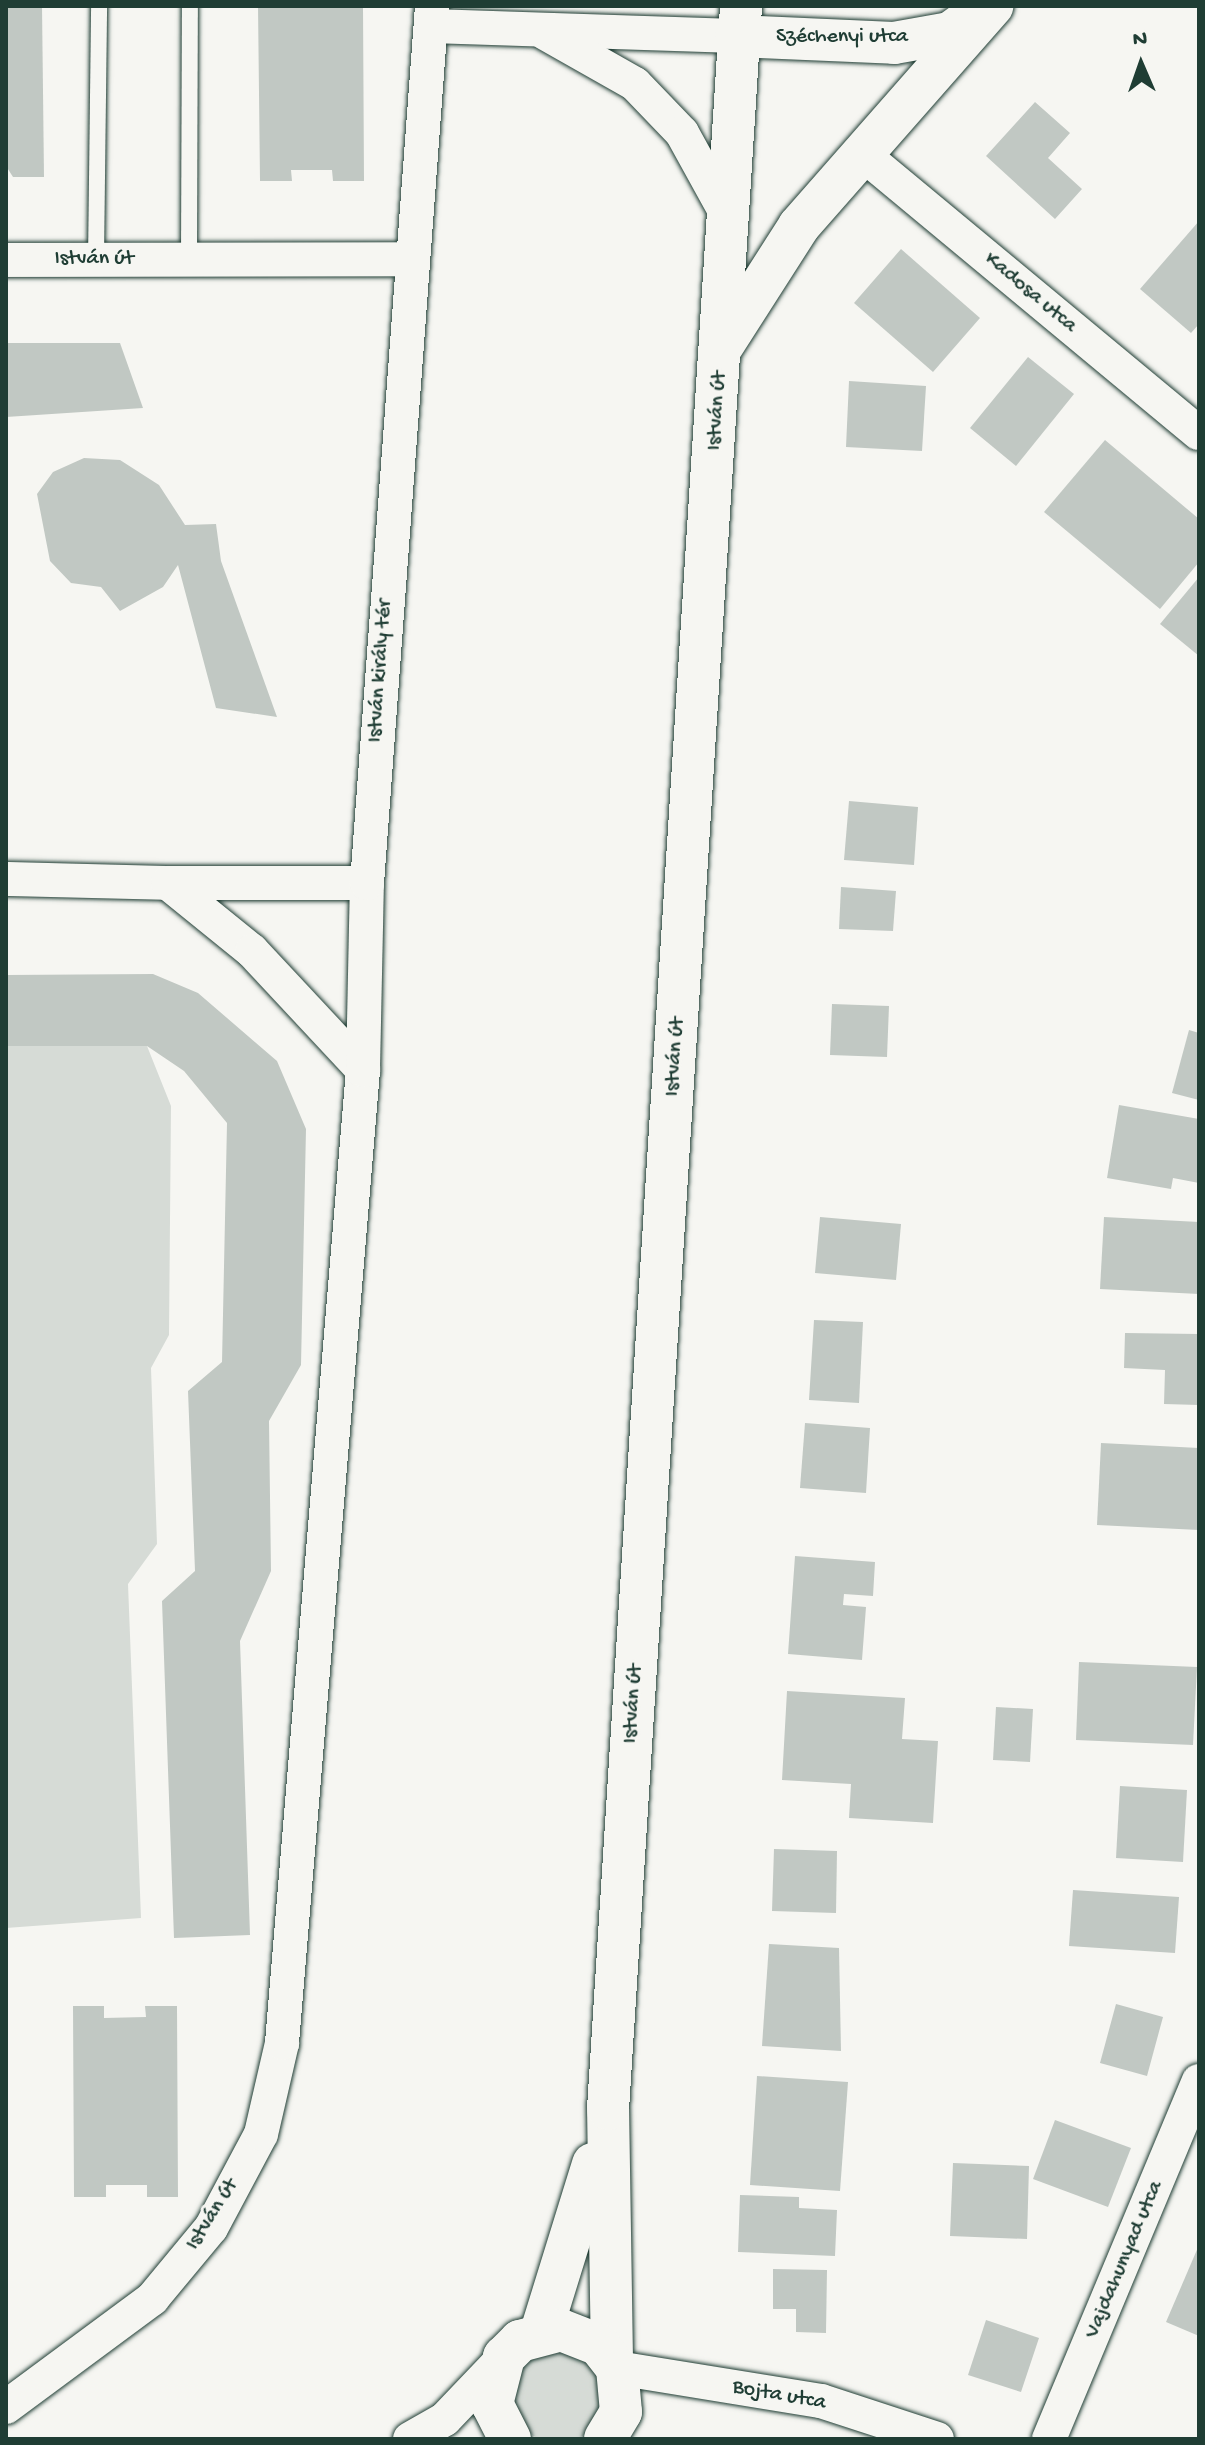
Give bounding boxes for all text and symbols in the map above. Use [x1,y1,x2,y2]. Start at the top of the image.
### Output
north arrow [1101,24,1181,104]
street label: Széchenyi utca [776,25,908,51]
text: N [1133,27,1148,53]
street label: István út [54,247,134,273]
street label: Kadosa utca [978,247,1082,339]
street label: István út [702,371,734,451]
street label: István király tér [363,598,399,744]
street label: István út [660,1017,692,1097]
street label: István út [618,1664,650,1744]
street label: István út [181,2174,245,2256]
street label: Vajdahunyad utca [1080,2177,1170,2343]
street label: Bojta utca [730,2375,828,2417]

